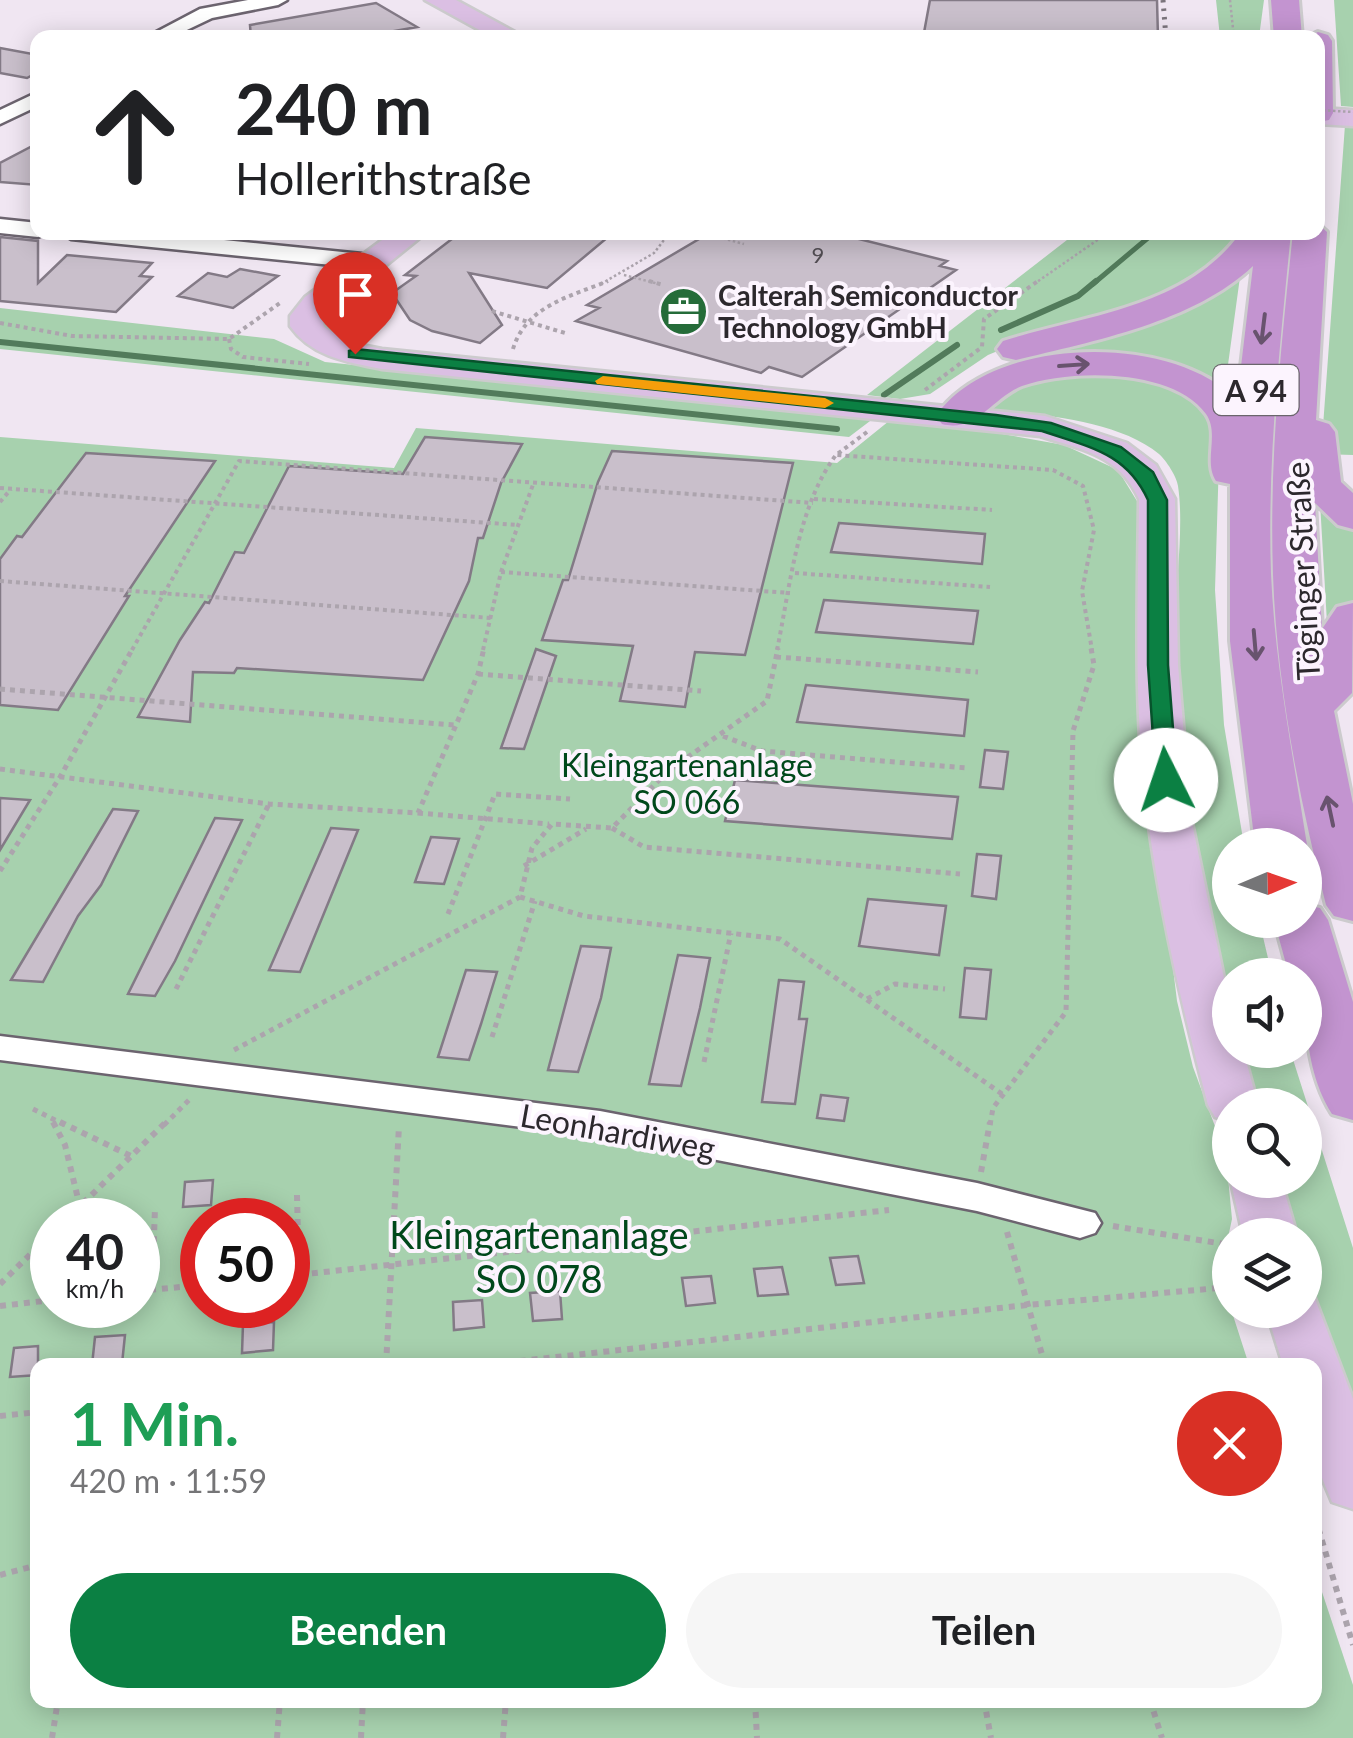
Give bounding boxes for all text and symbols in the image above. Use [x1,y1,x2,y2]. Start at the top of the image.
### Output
text: 240 m [235,66,432,150]
icon: ahead [70,70,200,200]
text: Hollerithstraße [235,151,531,205]
house number: 9 [812,241,824,268]
pin [313,252,398,355]
icon: arrive [328,267,383,322]
place label: Calterah Semiconductor Technology GmbH [718,278,1019,344]
office icon: Calterah Semiconductor Technology GmbH [657,285,709,337]
one-way arrow [1253,313,1272,345]
one-way arrow [1058,355,1090,374]
road number: A 94 [1214,365,1298,415]
street label: Töginger Straße [1277,461,1327,681]
one-way arrow [1246,628,1265,660]
position arrow [1114,728,1218,832]
park label: Kleingartenanlage SO 066 [561,745,813,821]
one-way arrow [1319,796,1338,828]
north arrow [1212,828,1322,938]
map controls [1212,828,1322,1328]
button: sound [1212,958,1322,1068]
button: search [1212,1088,1322,1198]
street label: Leonhardiweg [518,1095,718,1167]
speed limit sign: 50 [180,1198,310,1328]
park label: Kleingartenanlage SO 078 [389,1211,689,1301]
button: layers [1212,1218,1322,1328]
text: 40 [66,1221,124,1281]
text: km/h [66,1273,124,1303]
text: 1 Min. [70,1387,239,1459]
button: close [1177,1391,1282,1496]
text: 420 m · 11:59 [70,1461,267,1500]
button: Beenden [70,1573,666,1688]
button: Teilen [686,1573,1282,1688]

